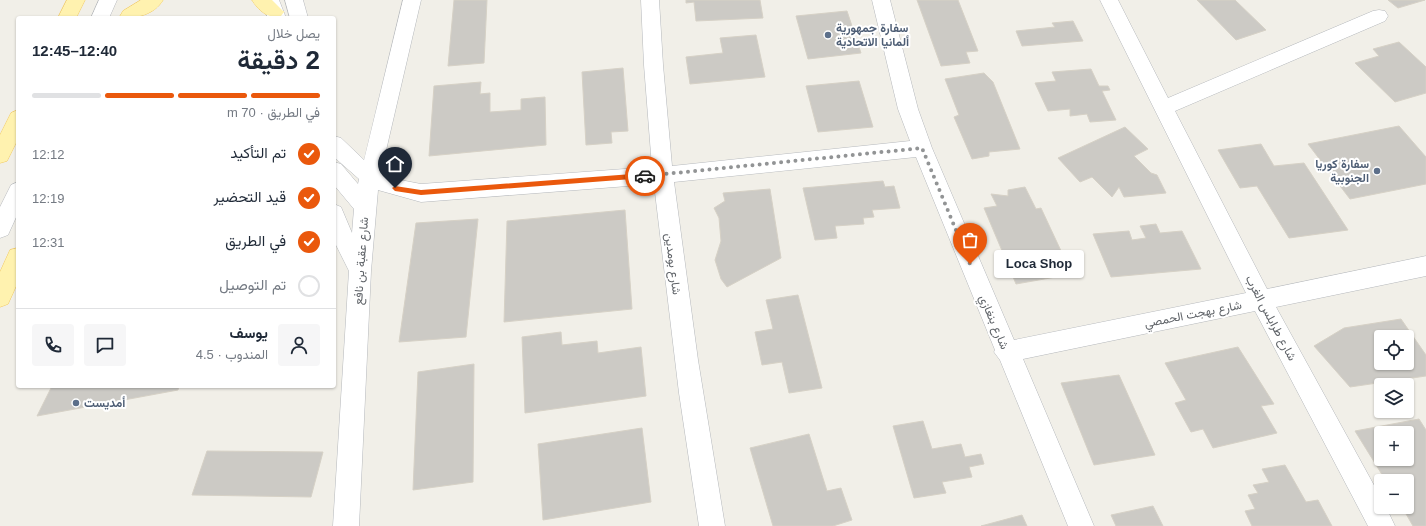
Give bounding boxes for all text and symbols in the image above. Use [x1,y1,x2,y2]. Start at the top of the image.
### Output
place label: سفارة جمهورية ألمانيا الاتحادية [836,21,909,49]
text: يصل خلال [268,26,320,41]
marker: سفارة جمهورية ألمانيا الاتحادية [823,30,833,40]
text: 12:40–12:45 [32,42,117,59]
text: 2 دقيقة [237,45,320,75]
text: في الطريق · 70 m [227,105,320,120]
icon: check [298,143,320,165]
text: تم التأكيد [230,144,286,161]
text: 12:12 [32,147,65,162]
pin [378,147,412,188]
icon: home [384,153,406,175]
courier [625,156,665,196]
place label: سفارة كوريا الجنوبية [1315,157,1369,186]
icon: car [634,165,656,187]
marker: سفارة كوريا الجنوبية [1372,166,1382,176]
icon: check [298,187,320,209]
text: قيد التحضير [214,188,286,205]
text: 12:19 [32,191,65,206]
street label: شارع عقبة بن نافع [351,217,373,306]
pin [953,223,987,264]
icon: bag [959,229,981,251]
icon: check [298,231,320,253]
text: في الطريق [225,232,286,249]
street label: شارع بومدين [660,232,684,296]
text: 12:31 [32,235,65,250]
callout: Loca Shop [994,250,1084,278]
text: Loca Shop [1006,256,1072,271]
street label: شارع طرابلس الغرب [1241,273,1299,364]
text: تم التوصيل [219,276,286,293]
street label: شارع بنغازي [974,293,1012,352]
street label: شارع بهجت الحمصي [1143,298,1244,333]
button: phone [32,324,74,366]
button: chat [84,324,126,366]
text: يوسف [230,324,268,341]
button: person [278,324,320,366]
map controls [1374,330,1414,514]
button: locate [1374,330,1414,370]
text: المندوب · 4.5 [196,347,268,362]
button: layers [1374,378,1414,418]
place label: أمديست [84,396,125,410]
marker: أمديست [71,398,81,408]
button: + [1374,426,1414,466]
button: − [1374,474,1414,514]

